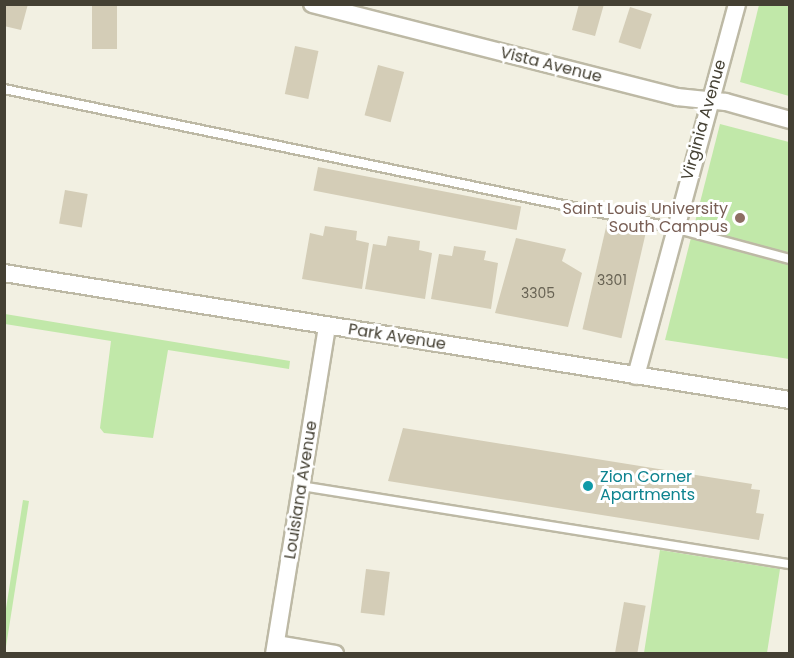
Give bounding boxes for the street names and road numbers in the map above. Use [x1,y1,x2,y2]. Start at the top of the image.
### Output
street label: Vista Avenue [498,43,604,87]
street label: Virginia Avenue [678,57,730,183]
street label: Park Avenue [347,320,447,354]
street label: Louisiana Avenue [281,419,321,561]

